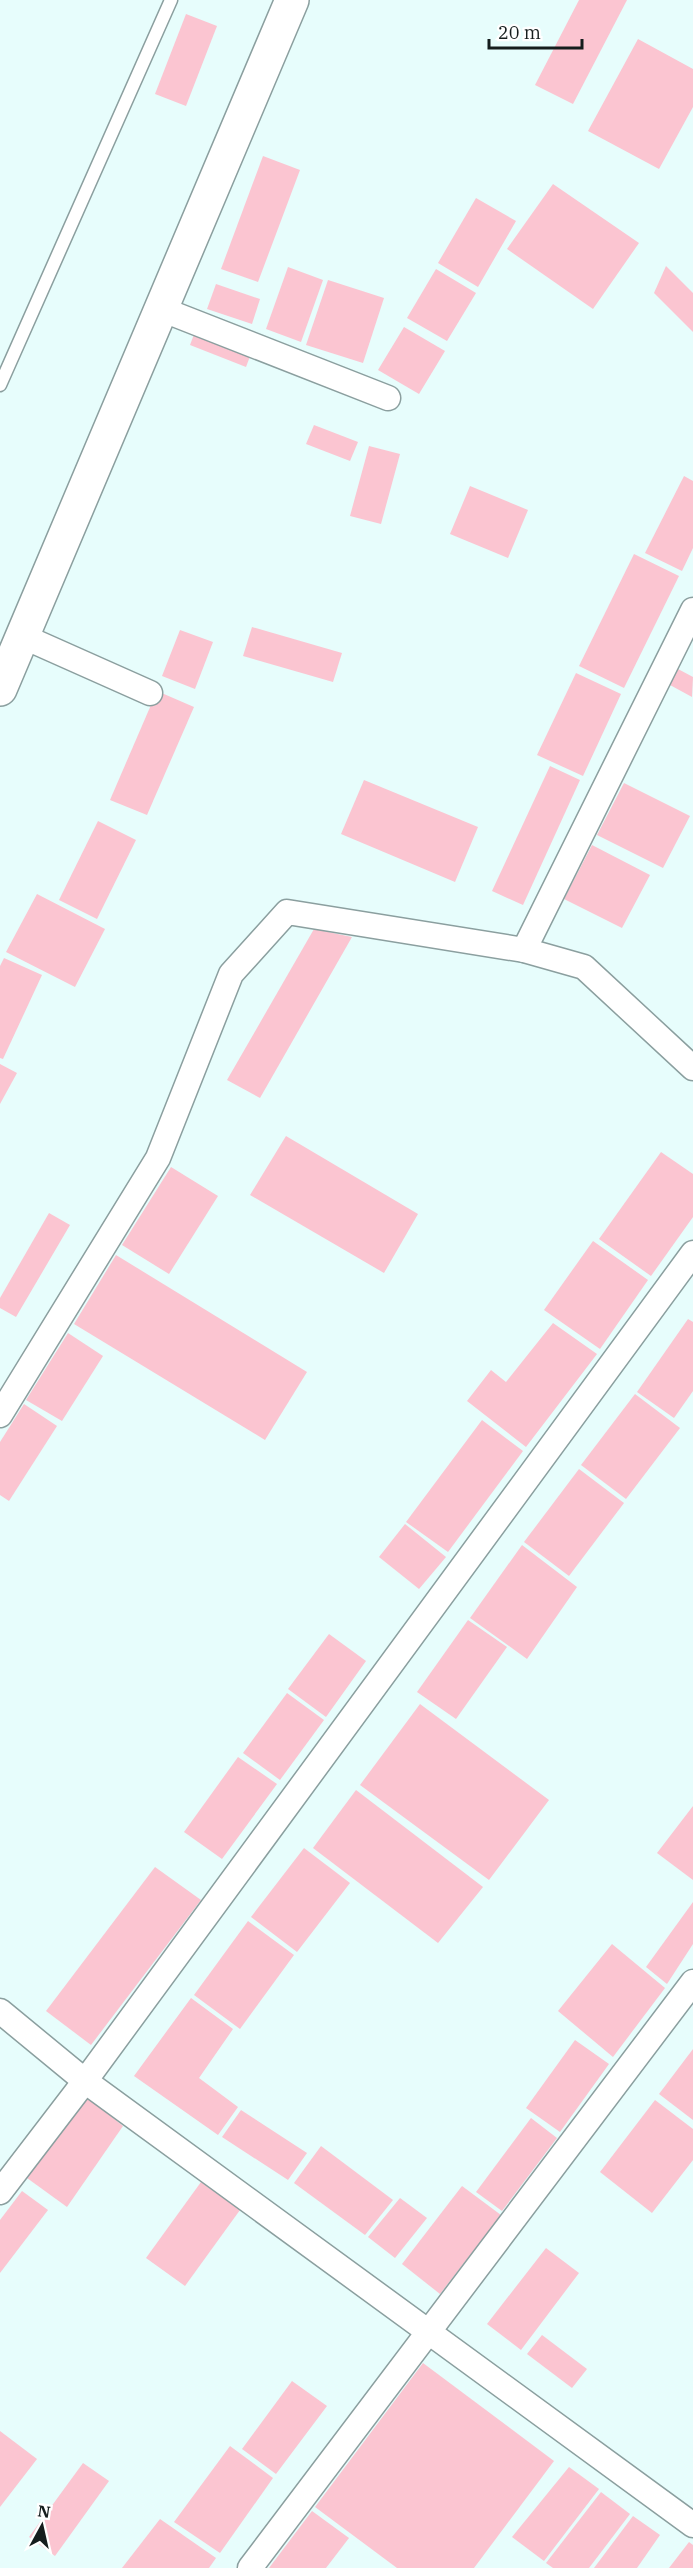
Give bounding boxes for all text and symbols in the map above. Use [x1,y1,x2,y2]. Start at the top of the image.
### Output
scale bar [489,12,582,50]
text: 20 m [498,21,541,44]
north arrow [12,2496,72,2556]
text: N [36,2500,52,2522]

